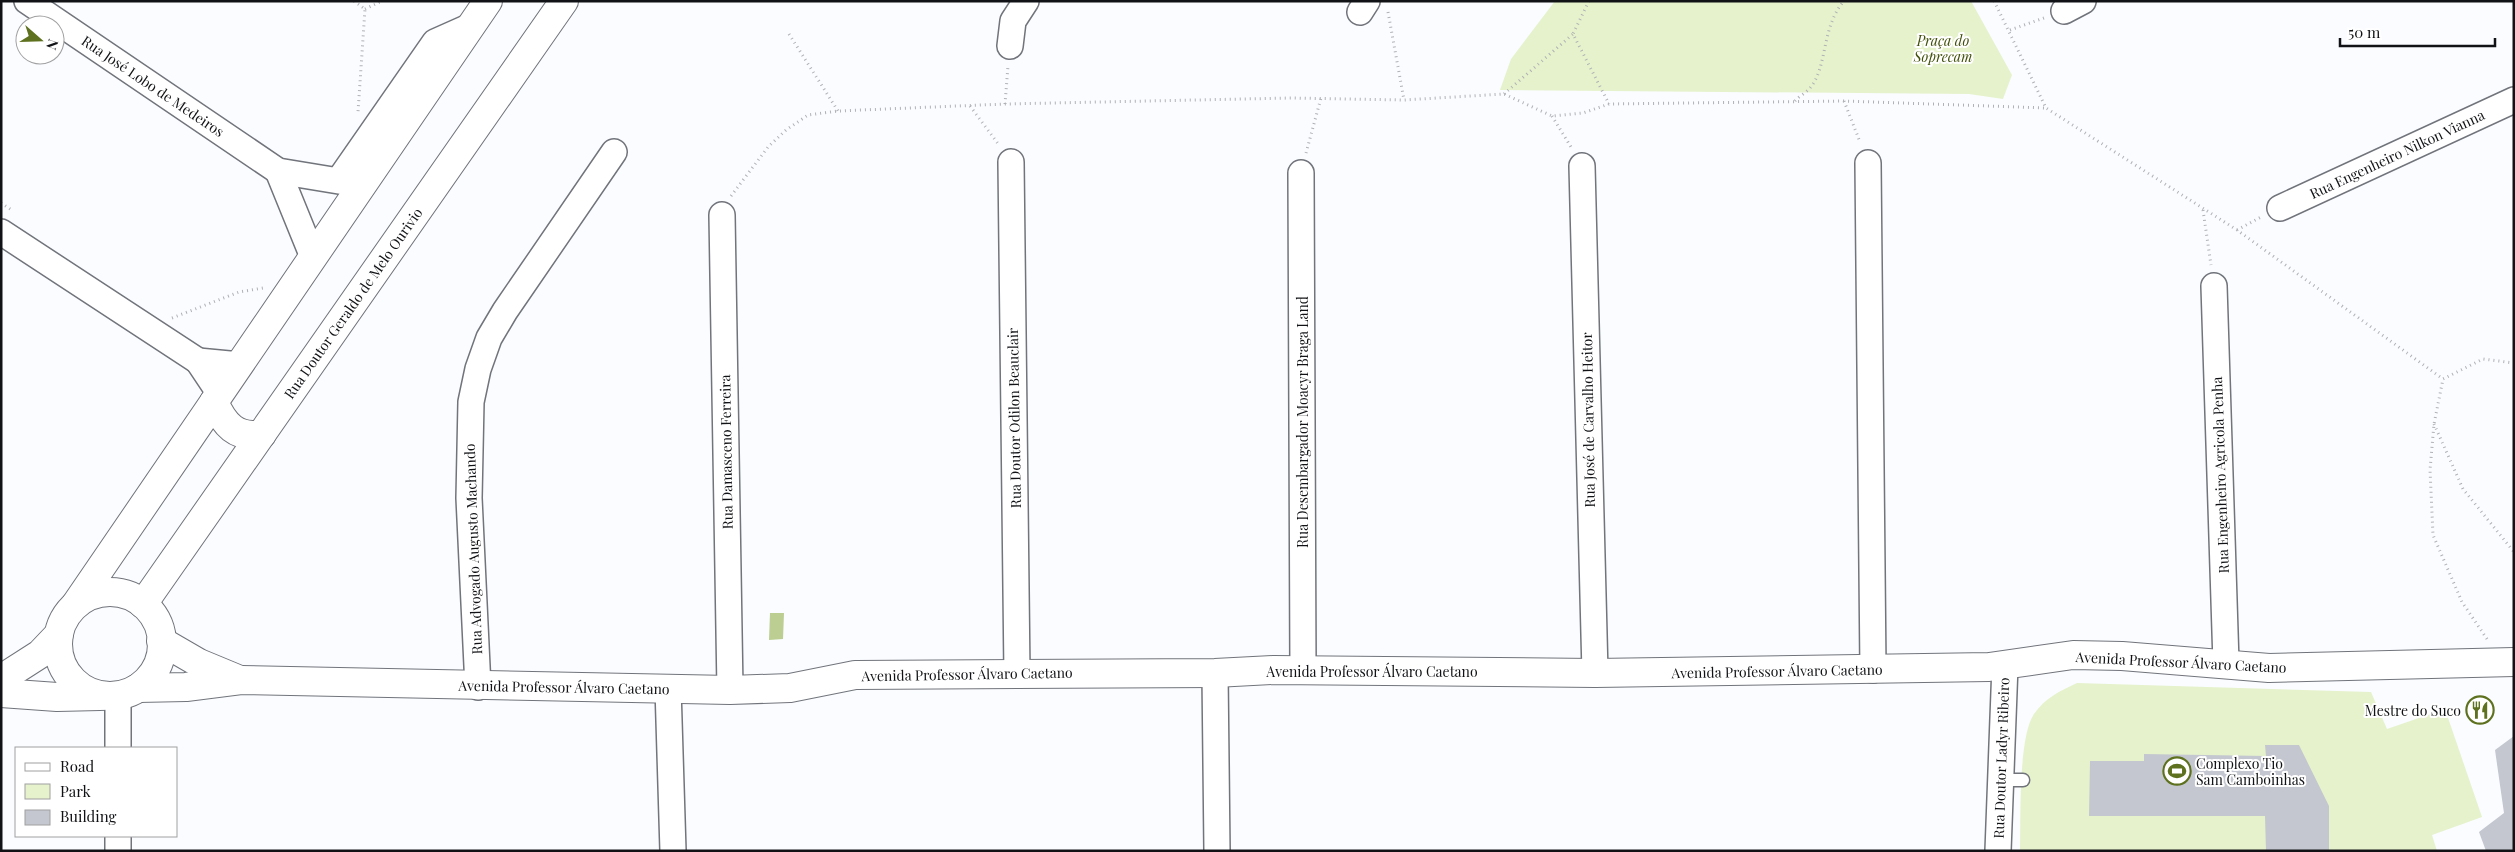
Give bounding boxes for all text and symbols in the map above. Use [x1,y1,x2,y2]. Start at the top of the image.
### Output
north arrow [15,15,65,65]
scale bar [2340,15,2495,47]
text: 50 m [2348,22,2381,42]
street label: Rua José Lobo de Medeiros [78,31,228,141]
park label: Praça do Soprecam [1913,31,1972,66]
text: N [42,37,63,53]
street label: Rua Engenheiro Nilkon Vianna [2307,105,2488,203]
street label: Rua Doutor Geraldo de Melo Ourivio [280,204,427,402]
street label: Rua Desembargador Moacyr Braga Land [1293,296,1312,548]
street label: Rua Doutor Odilon Beauclair [1003,327,1025,508]
street label: Rua José de Carvalho Heitor [1577,331,1599,508]
street label: Rua Damasceno Ferreira [715,374,737,530]
street label: Rua Engenheiro Agricola Penha [2207,376,2233,574]
street label: Rua Advogado Augusto Machando [460,443,486,655]
street label: Avenida Professor Álvaro Caetano [2074,647,2287,677]
street label: Avenida Professor Álvaro Caetano [1670,660,1883,682]
street label: Avenida Professor Álvaro Caetano [1265,662,1478,681]
street label: Avenida Professor Álvaro Caetano [860,663,1073,685]
street label: Avenida Professor Álvaro Caetano [457,676,670,698]
street label: Rua Doutor Ladyr Ribeiro [1989,677,2013,839]
restaurant icon: Mestre do Suco [2465,695,2495,725]
place label: Mestre do Suco [2365,701,2461,720]
legend [15,747,178,837]
place label: Complexo Tio Sam Camboinhas [2196,754,2305,789]
text: Road [60,756,94,776]
sports icon: Complexo Tio Sam Camboinhas [2162,756,2192,786]
text: Park [60,781,92,801]
text: Building [60,806,117,826]

